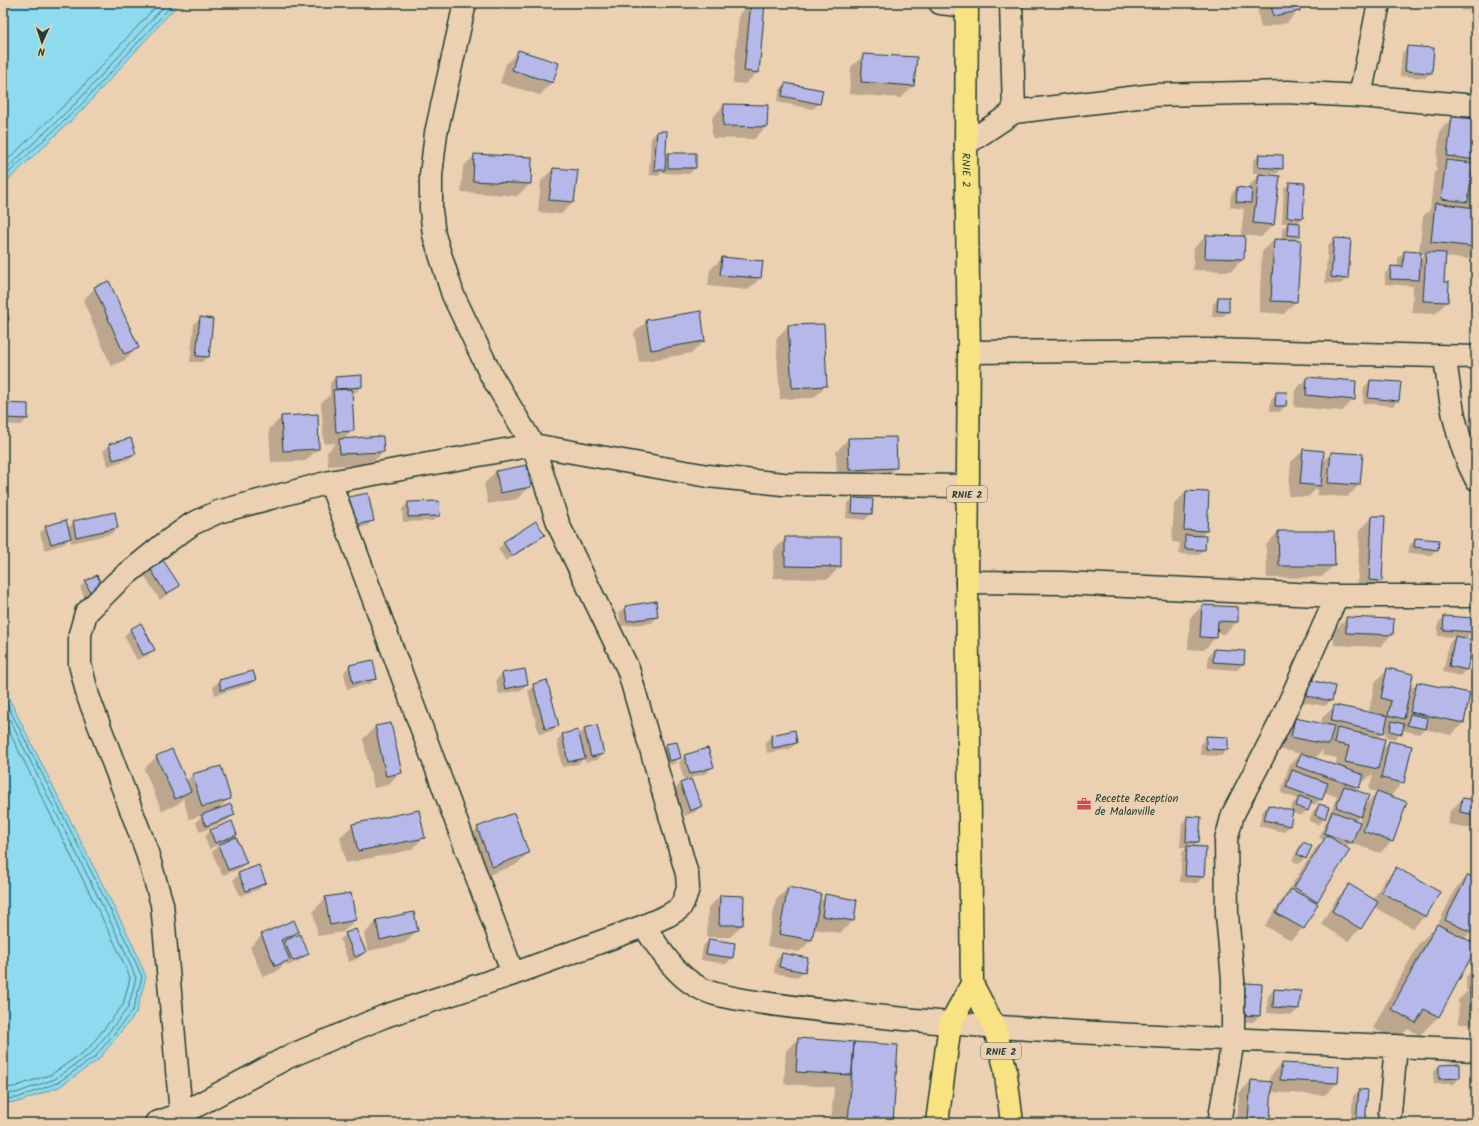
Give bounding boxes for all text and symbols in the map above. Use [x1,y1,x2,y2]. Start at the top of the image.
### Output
north arrow [22,22,62,62]
text: N [38,42,45,60]
street label: RNIE 2 [956,153,975,187]
road number: RNIE 2 [947,486,987,502]
place label: Recette Reception de Malanville [1095,790,1178,821]
office icon: Recette Reception de Malanville [1076,796,1092,812]
road number: RNIE 2 [981,1043,1021,1059]

